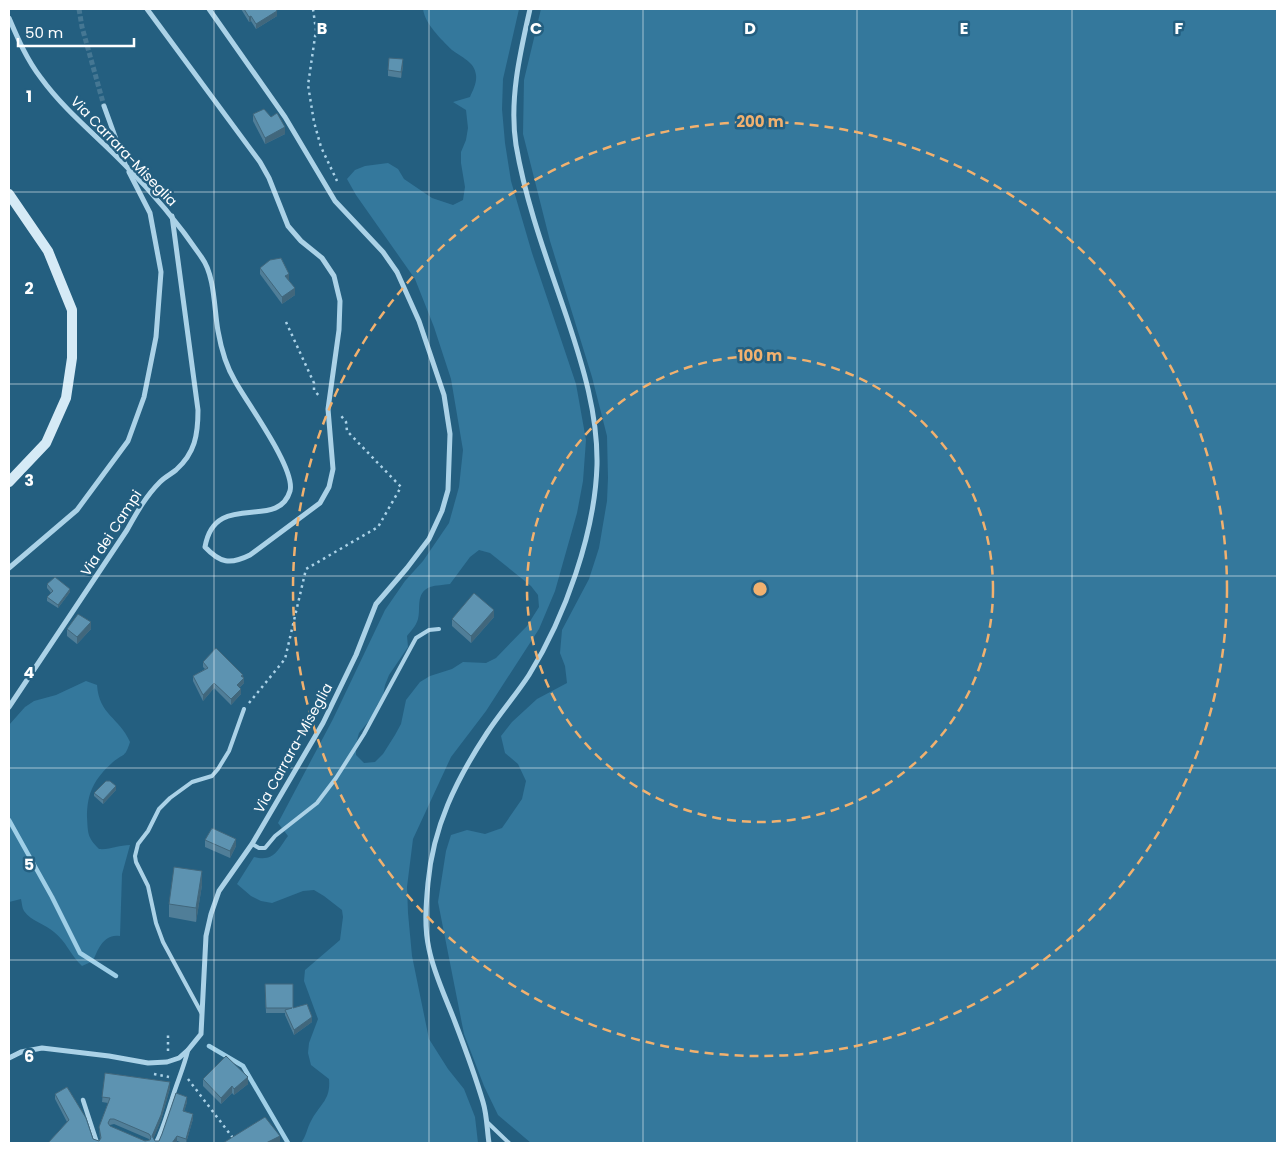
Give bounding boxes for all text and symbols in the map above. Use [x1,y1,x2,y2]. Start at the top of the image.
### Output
scale bar [18,15,134,47]
text: B [317,17,327,40]
text: C [530,17,542,40]
text: D [744,17,756,40]
text: E [960,17,968,40]
text: F [1175,17,1184,40]
text: 50 m [25,22,63,43]
text: 1 [26,85,32,108]
street label: Via Carrara-Miseglia [66,92,182,210]
text: 200 m [736,111,784,132]
text: 2 [24,277,34,300]
text: 100 m [738,345,782,366]
text: 3 [24,469,34,492]
street label: Via dei Campi [76,486,146,580]
centre of rings [751,580,769,598]
text: 4 [24,661,35,684]
street label: Via Carrara-Miseglia [249,679,337,817]
text: 5 [24,853,34,876]
text: 6 [24,1045,34,1068]

